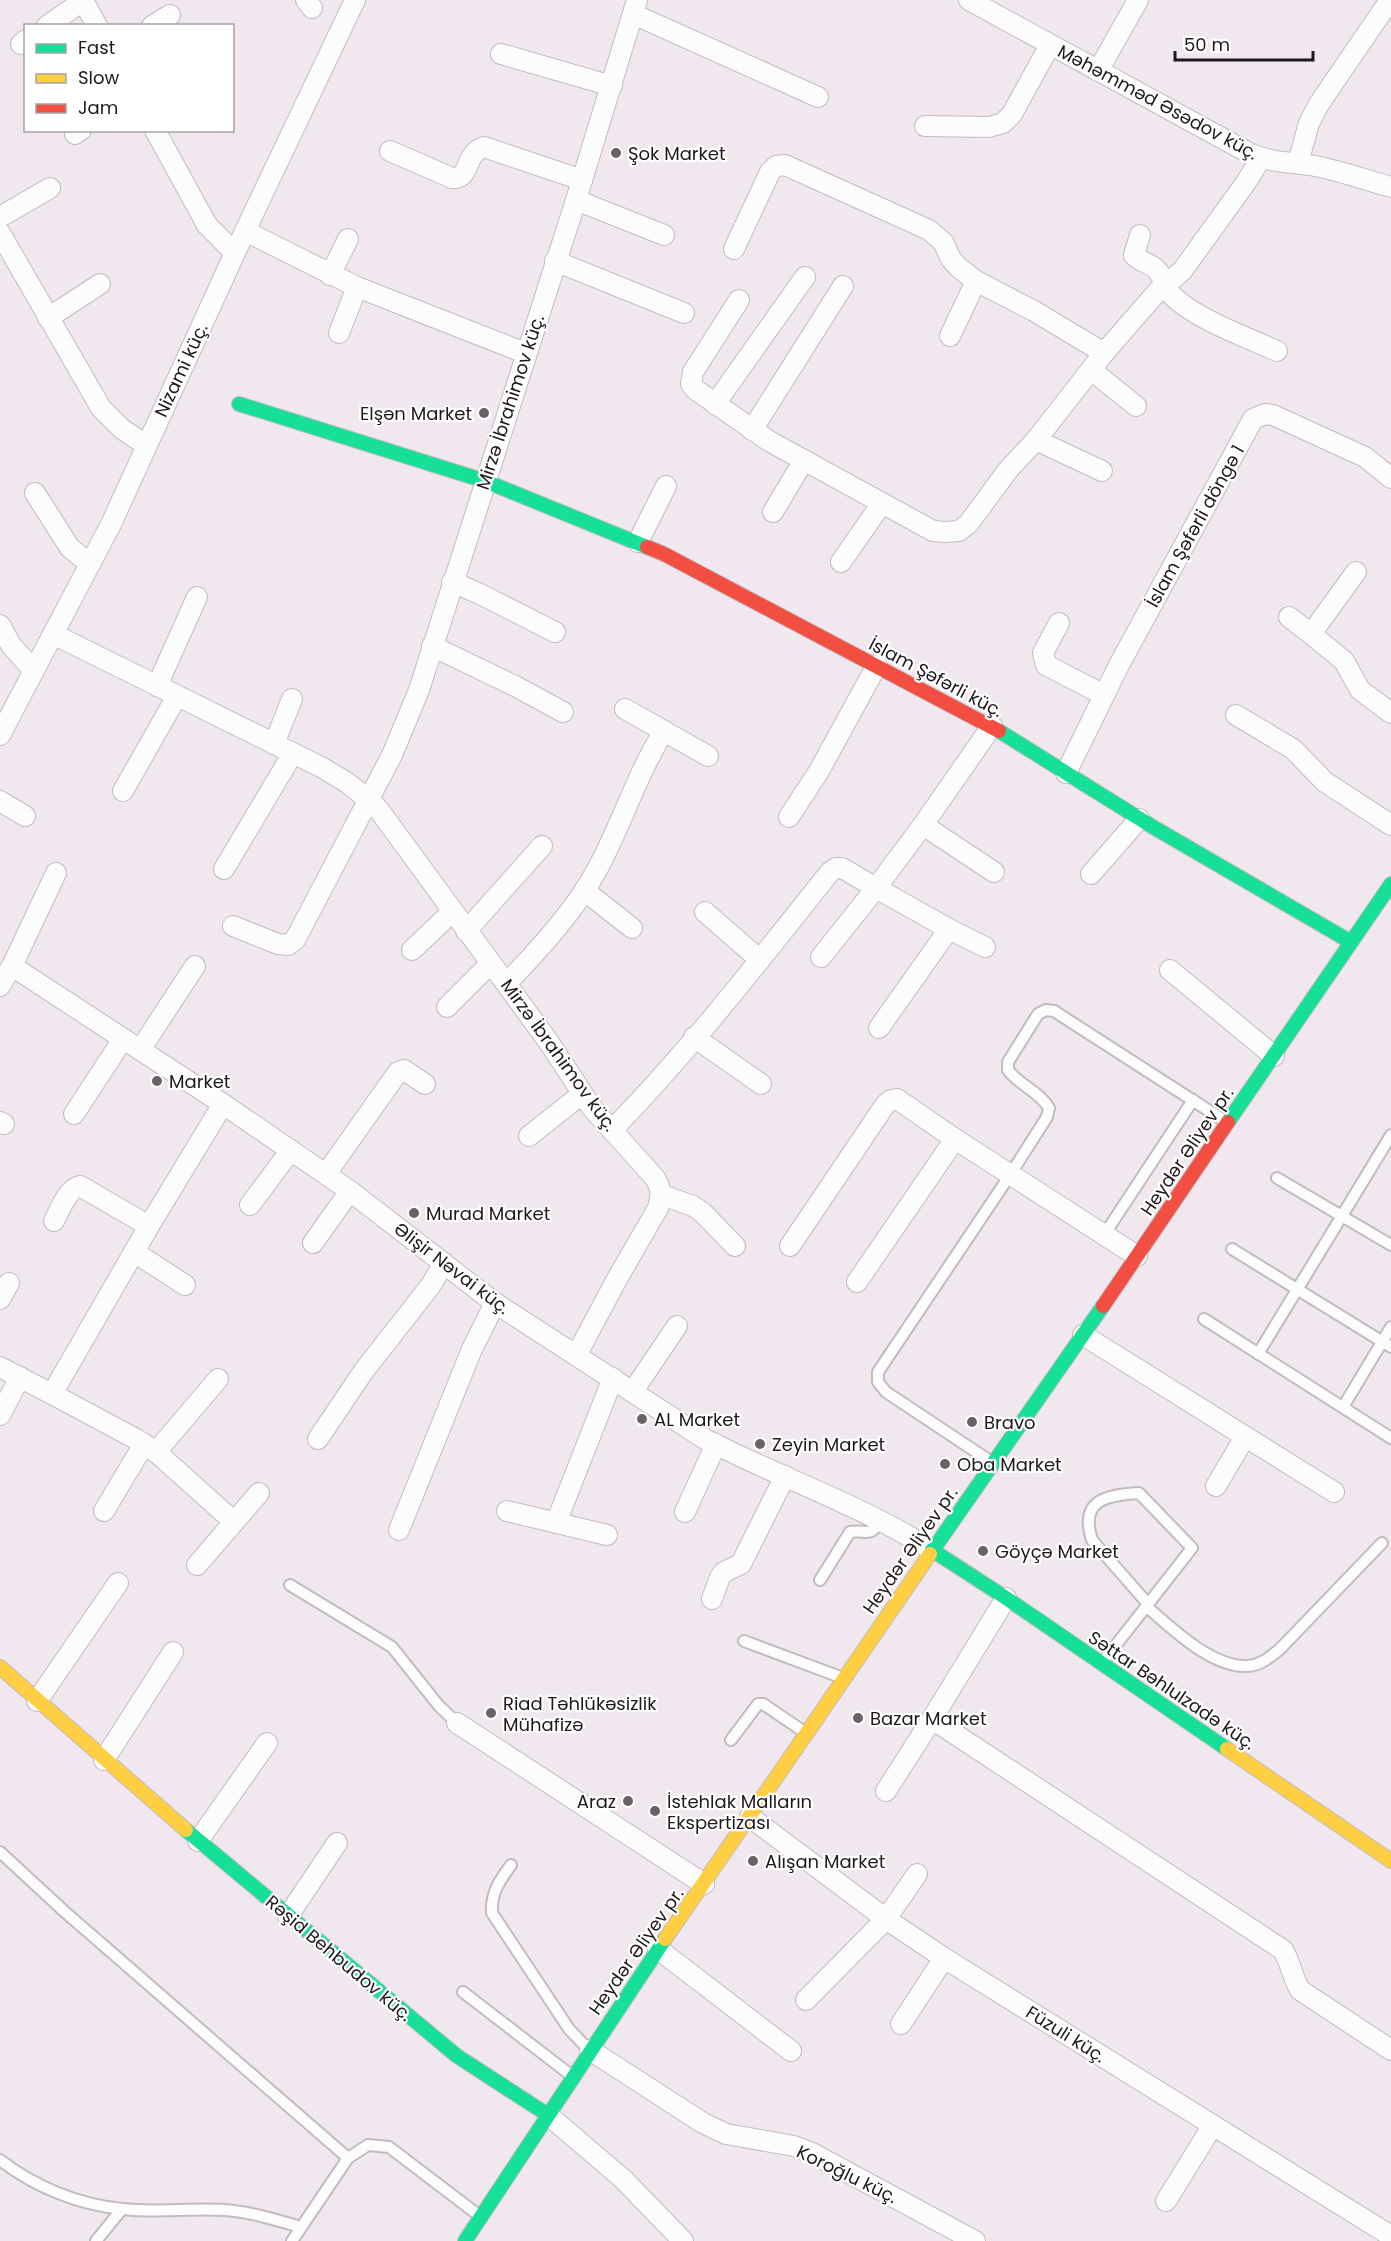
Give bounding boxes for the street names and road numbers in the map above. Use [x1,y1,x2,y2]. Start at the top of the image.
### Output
street label: Məhəmməd Əsədov küç. [1054,39,1262,165]
street label: Mirzə İbrahimov küç. [470,311,550,493]
street label: Nizami küç. [148,319,214,421]
street label: İslam Şəfərli döngə 1 [1140,440,1250,612]
street label: İslam Şəfərli küç. [865,631,1007,723]
street label: Mirzə İbrahimov küç. [495,974,623,1136]
street label: Heydər Əliyev pr. [1135,1082,1239,1220]
street label: Əlişir Nəvai küç. [389,1216,515,1320]
street label: Heydər Əliyev pr. [857,1481,963,1619]
street label: Səttar Bəhlulzadə küç. [1084,1625,1260,1755]
street label: Heydər Əliyev pr. [583,1882,689,2020]
street label: Rəşid Behbudov küç. [260,1889,418,2027]
street label: Füzuli küç. [1021,2000,1111,2068]
street label: Koroğlu küç. [793,2139,901,2209]

